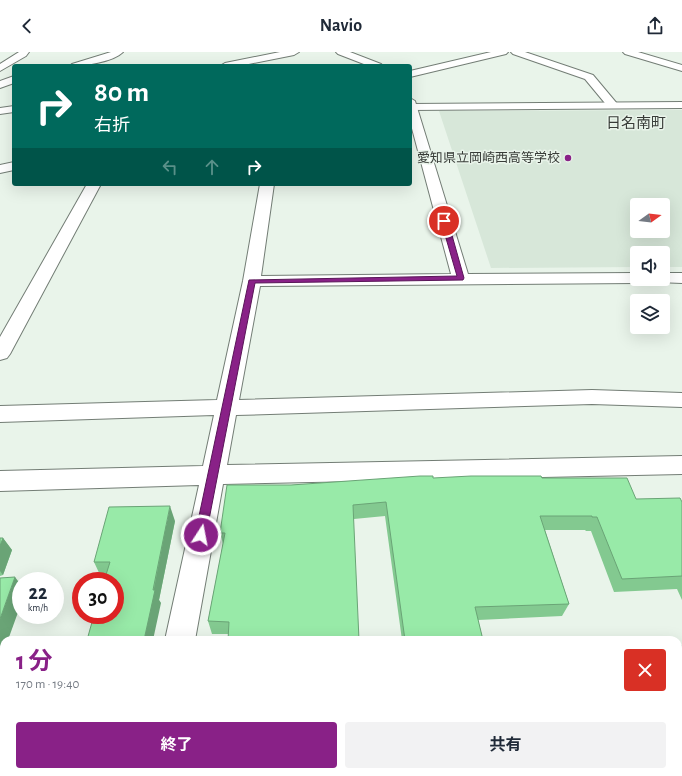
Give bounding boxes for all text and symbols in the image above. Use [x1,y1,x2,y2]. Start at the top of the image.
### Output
icon: back [16,15,38,37]
icon: share [644,15,666,37]
text: Navio [320,17,362,35]
text: 80 m [94,79,149,107]
icon: right [28,80,80,132]
district label: 日名南町 [606,115,666,131]
text: 右折 [94,117,130,135]
place label: 愛知県立岡崎西高等学校 [417,150,560,165]
marker: 愛知県立岡崎西高等学校 [563,153,573,163]
icon: left [159,156,181,178]
icon: ahead [201,156,223,178]
icon: right [243,156,265,178]
north arrow [630,198,670,238]
map controls [630,198,670,334]
pin [427,204,461,238]
icon: arrive [433,210,455,232]
button: sound [630,246,670,286]
button: layers [630,294,670,334]
position arrow [180,514,222,556]
speed limit sign: 30 [72,572,124,624]
text: 22 [29,583,47,603]
text: km/h [28,603,48,613]
button: close [624,649,666,691]
text: 1 分 [16,650,52,674]
text: 170 m · 19:40 [16,678,79,691]
button: 終了 [16,722,337,768]
button: 共有 [345,722,666,768]

